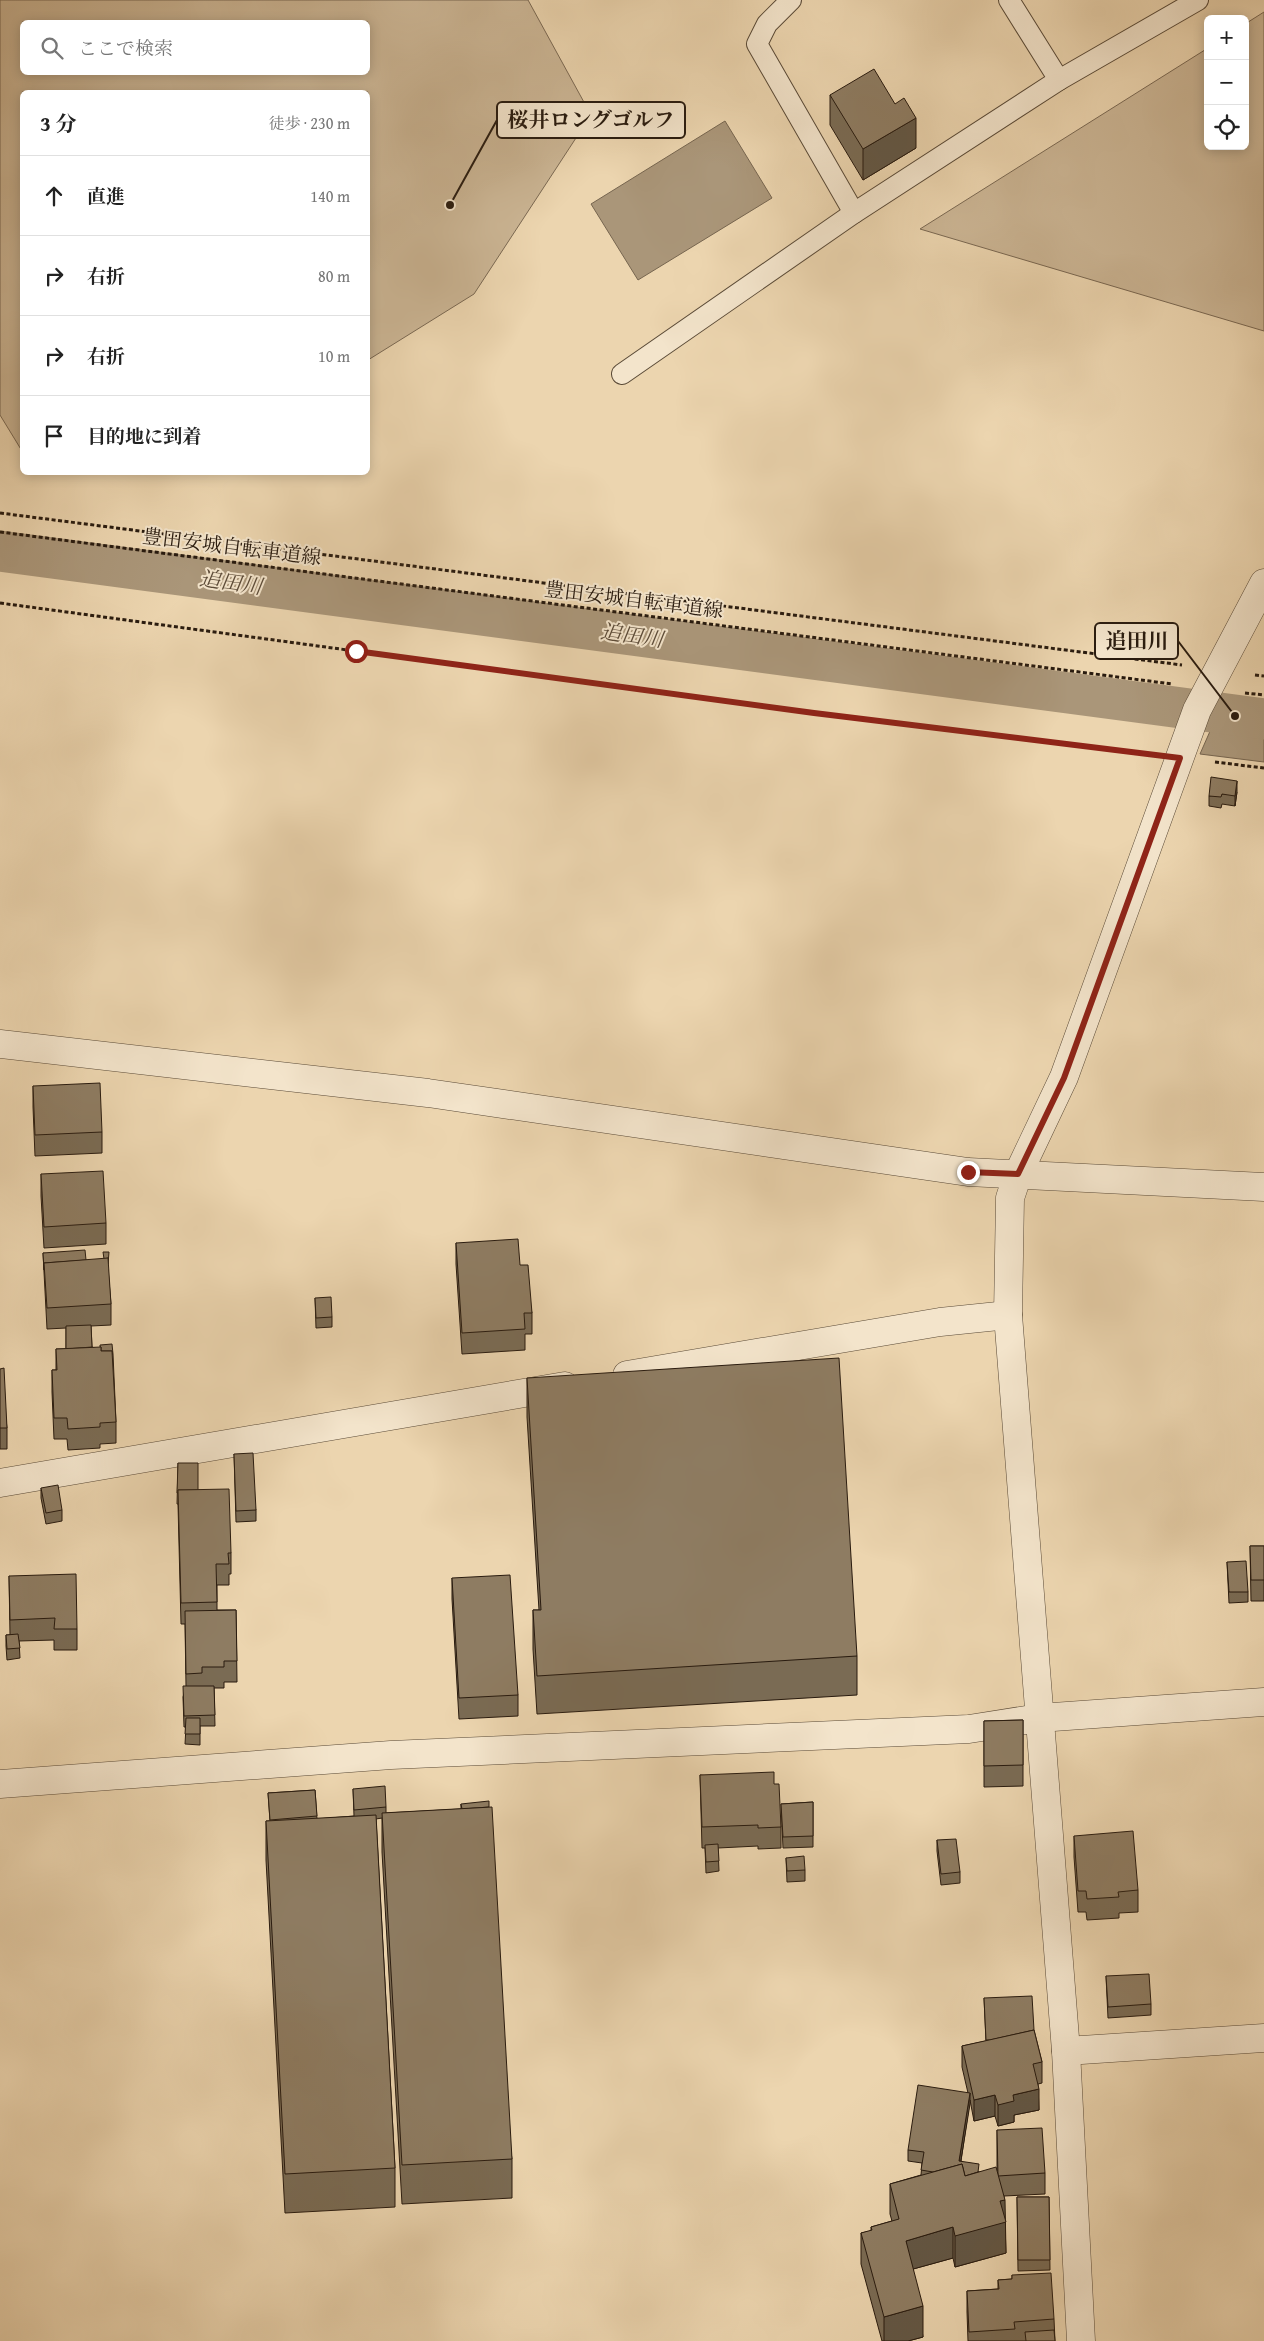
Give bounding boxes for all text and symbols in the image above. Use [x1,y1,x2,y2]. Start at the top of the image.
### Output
map controls [1204,15,1249,150]
button: + [1204,15,1249,60]
search box [20,20,370,75]
icon: search [38,34,66,62]
text: ここで検索 [78,34,173,62]
button: − [1204,60,1249,105]
callout: 桜井ロングゴルフ [497,102,685,138]
text: 桜井ロングゴルフ [507,104,675,135]
button: locate [1204,105,1249,150]
text: 3 分 [40,108,77,139]
text: 徒歩 · 230 m [269,111,350,135]
icon: ahead [40,182,68,210]
text: 直進 [87,182,125,210]
text: 140 m [310,184,350,208]
icon: right [40,262,68,290]
text: 右折 [87,262,125,290]
text: 80 m [318,264,350,288]
icon: right [40,342,68,370]
text: 右折 [87,342,125,370]
text: 10 m [318,344,350,368]
icon: arrive [40,422,68,450]
text: 目的地に到着 [87,422,201,450]
street label: 豊田安城自転車道線 [141,521,323,571]
water label: 追田川 [198,562,266,602]
street label: 豊田安城自転車道線 [543,574,725,624]
water label: 追田川 [599,615,667,655]
callout: 追田川 [1095,623,1178,659]
text: 追田川 [1106,625,1169,656]
route start [345,640,368,663]
route end [957,1161,980,1184]

